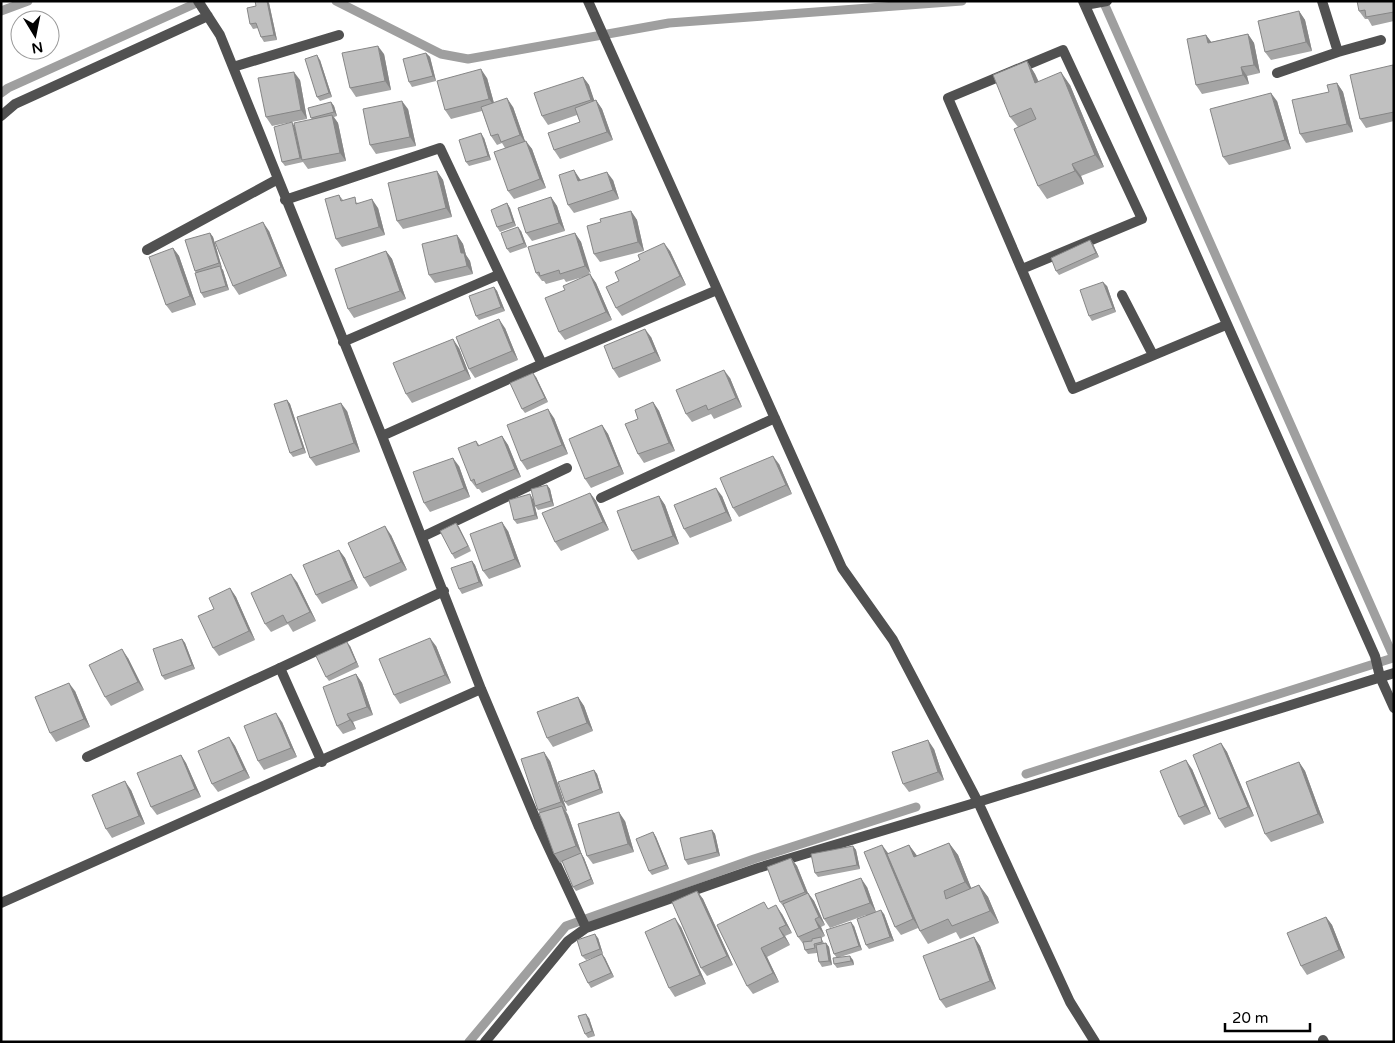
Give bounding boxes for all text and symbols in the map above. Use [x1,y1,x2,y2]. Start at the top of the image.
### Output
north arrow [10,10,60,60]
text: N [30,38,44,57]
scale bar [1225,1000,1310,1032]
text: 20 m [1232,1009,1269,1027]

